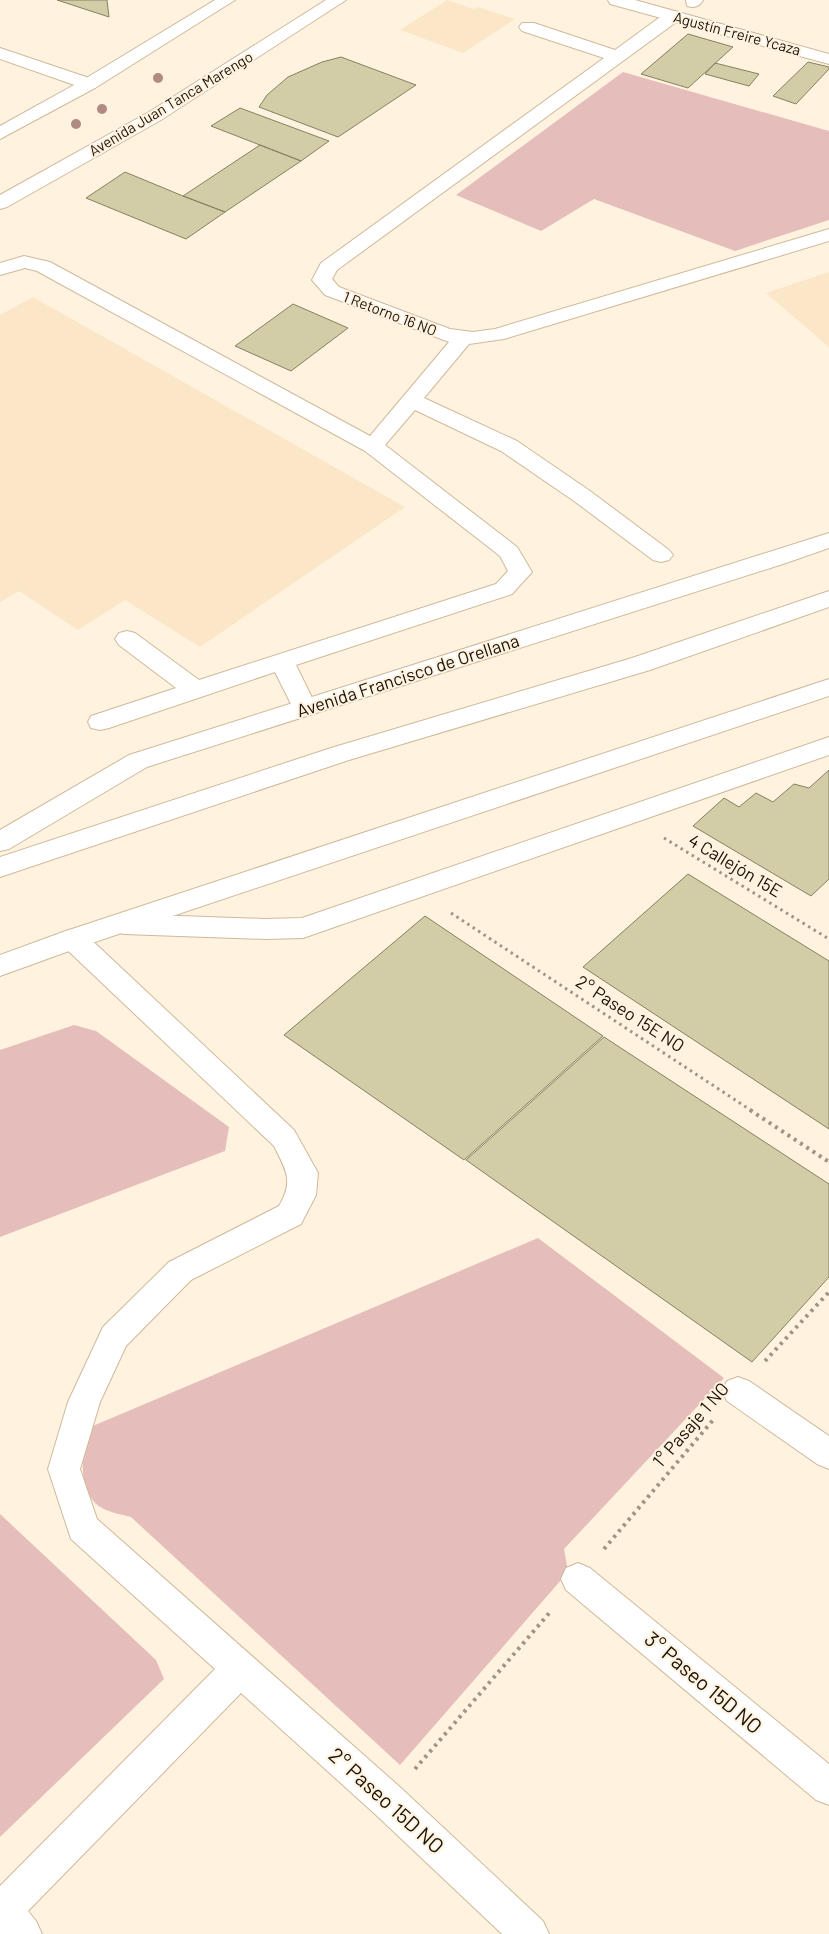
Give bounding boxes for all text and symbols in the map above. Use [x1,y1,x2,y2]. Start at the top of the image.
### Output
street label: Agustín Freire Ycaza [672,7,803,59]
street label: Avenida Juan Tanca Marengo [85,47,256,159]
street label: 1 Retorno 16 NO [341,287,440,339]
street label: Avenida Francisco de Orellana [294,629,522,721]
street label: 4 Callejón 15E [685,829,786,902]
street label: 2° Paseo 15E NO [572,970,689,1056]
street label: 1° Pasaje 1 NO [647,1377,733,1471]
street label: 3° Paseo 15D NO [640,1625,768,1738]
street label: 2° Paseo 15D NO [324,1742,450,1858]

